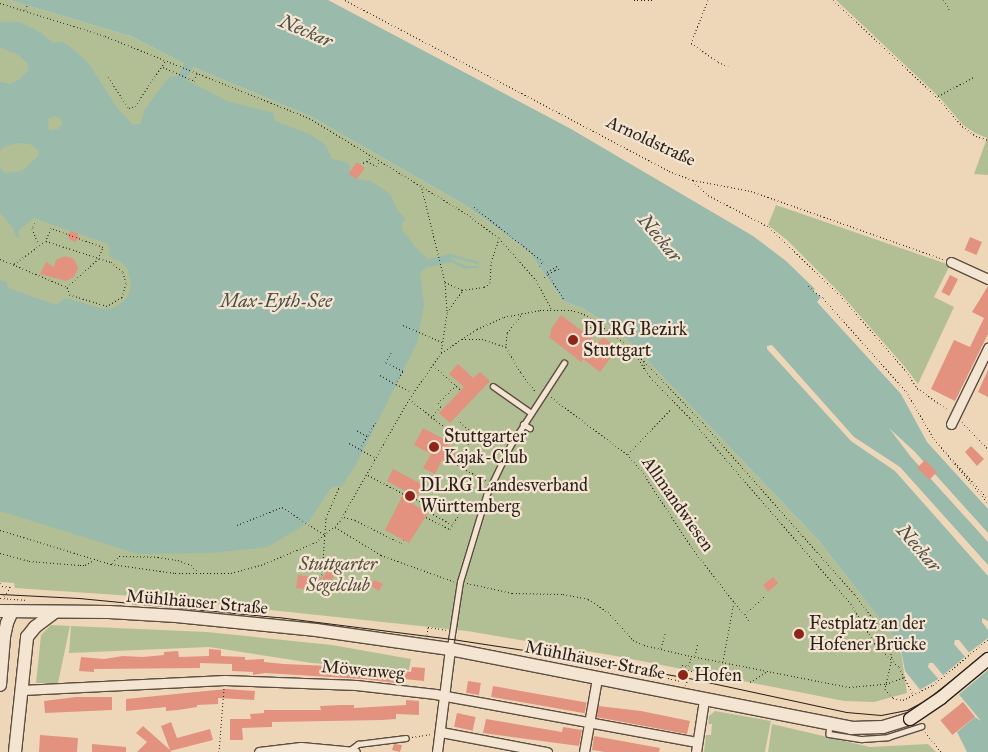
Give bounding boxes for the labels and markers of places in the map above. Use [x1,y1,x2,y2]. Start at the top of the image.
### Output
place label: DLRG Bezirk Stuttgart [583,319,687,362]
marker: DLRG Bezirk Stuttgart [567,334,579,346]
place label: Stuttgarter Kajak-Club [444,426,527,468]
marker: Stuttgarter Kajak-Club [428,441,440,453]
place label: DLRG Landesverband Württemberg [420,475,588,518]
marker: DLRG Landesverband Württemberg [404,490,416,502]
place label: Festplatz an der Hofener Brücke [809,613,926,656]
marker: Festplatz an der Hofener Brücke [793,628,805,640]
place label: Hofen [694,664,742,686]
marker: Hofen [676,668,690,682]

